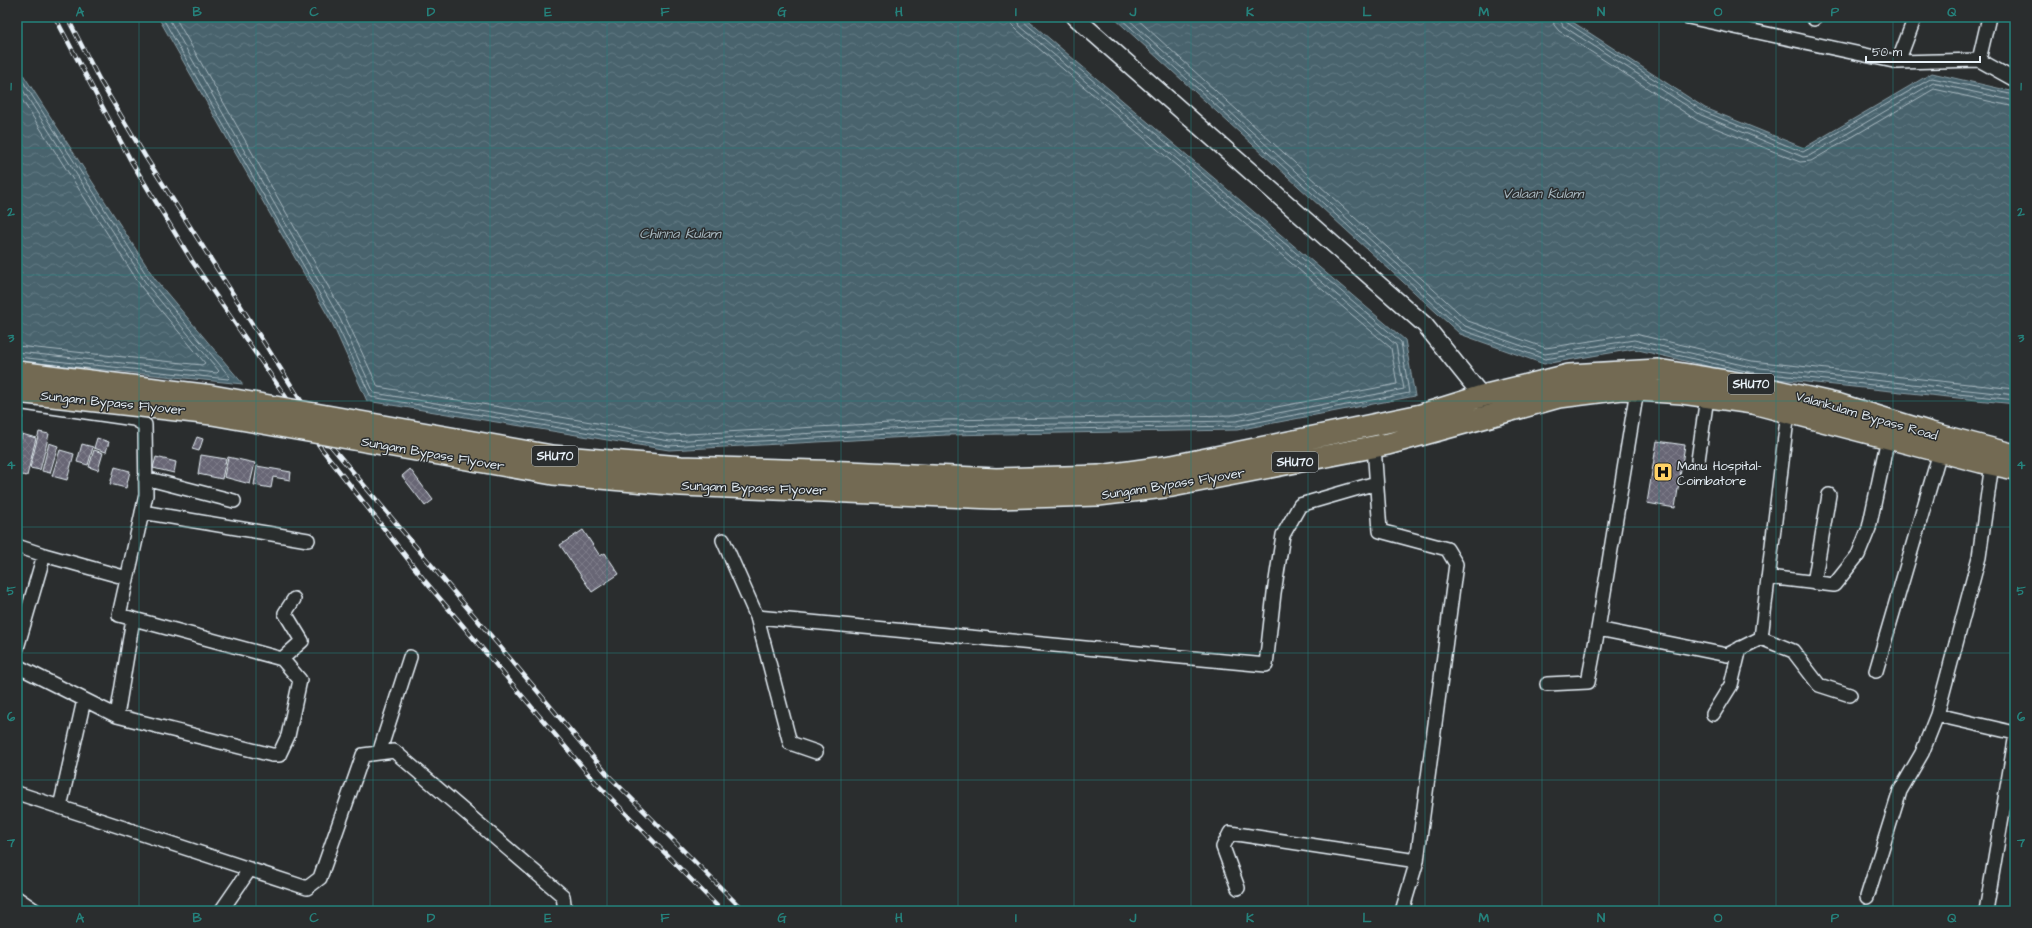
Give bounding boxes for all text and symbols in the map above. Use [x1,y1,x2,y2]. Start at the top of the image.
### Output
text: A [76,3,85,21]
text: B [192,3,202,21]
text: C [309,3,319,21]
text: D [427,3,436,21]
text: E [544,3,552,21]
text: F [660,3,670,21]
text: G [777,3,787,21]
text: H [895,3,903,21]
text: I [1015,3,1017,21]
text: J [1129,3,1137,21]
text: K [1246,3,1254,21]
text: L [1362,3,1372,21]
text: M [1479,3,1490,21]
text: N [1597,3,1605,21]
text: O [1714,3,1723,21]
text: P [1831,3,1840,21]
text: Q [1947,3,1957,21]
scale bar [1866,38,1980,64]
text: 50 m [1872,44,1903,61]
text: 1 [10,77,12,95]
text: 1 [2020,77,2022,95]
water label: Valaan Kulam [1503,184,1585,204]
text: 2 [6,203,15,221]
text: 2 [2016,203,2025,221]
water label: Chinna Kulam [639,224,723,244]
text: 3 [7,329,15,347]
text: 3 [2017,329,2025,347]
road number: SHU70 [1728,374,1774,394]
street label: Sungam Bypass Flyover [40,386,186,421]
street label: Valankulam Bypass Road [1793,387,1940,446]
street label: Sungam Bypass Flyover [360,433,506,476]
road number: SHU70 [532,446,578,466]
road number: SHU70 [1272,452,1318,472]
text: 4 [7,456,16,474]
text: 4 [2017,456,2026,474]
place label: Manu Hospital- Coimbatore [1677,457,1762,490]
hospital icon: Manu Hospital- Coimbatore [1652,461,1674,483]
street label: Sungam Bypass Flyover [1100,464,1246,505]
street label: Sungam Bypass Flyover [681,476,827,501]
text: 5 [6,582,16,600]
text: 5 [2016,582,2026,600]
text: 6 [7,708,16,726]
text: 6 [2017,708,2026,726]
text: 7 [6,834,16,852]
text: 7 [2016,834,2026,852]
text: A [76,909,85,927]
text: B [192,909,202,927]
text: C [309,909,319,927]
text: D [427,909,436,927]
text: E [544,909,552,927]
text: F [660,909,670,927]
text: G [777,909,787,927]
text: H [895,909,903,927]
text: I [1015,909,1017,927]
text: J [1129,909,1137,927]
text: K [1246,909,1254,927]
text: L [1362,909,1372,927]
text: M [1479,909,1490,927]
text: N [1597,909,1605,927]
text: O [1714,909,1723,927]
text: P [1831,909,1840,927]
text: Q [1947,909,1957,927]

